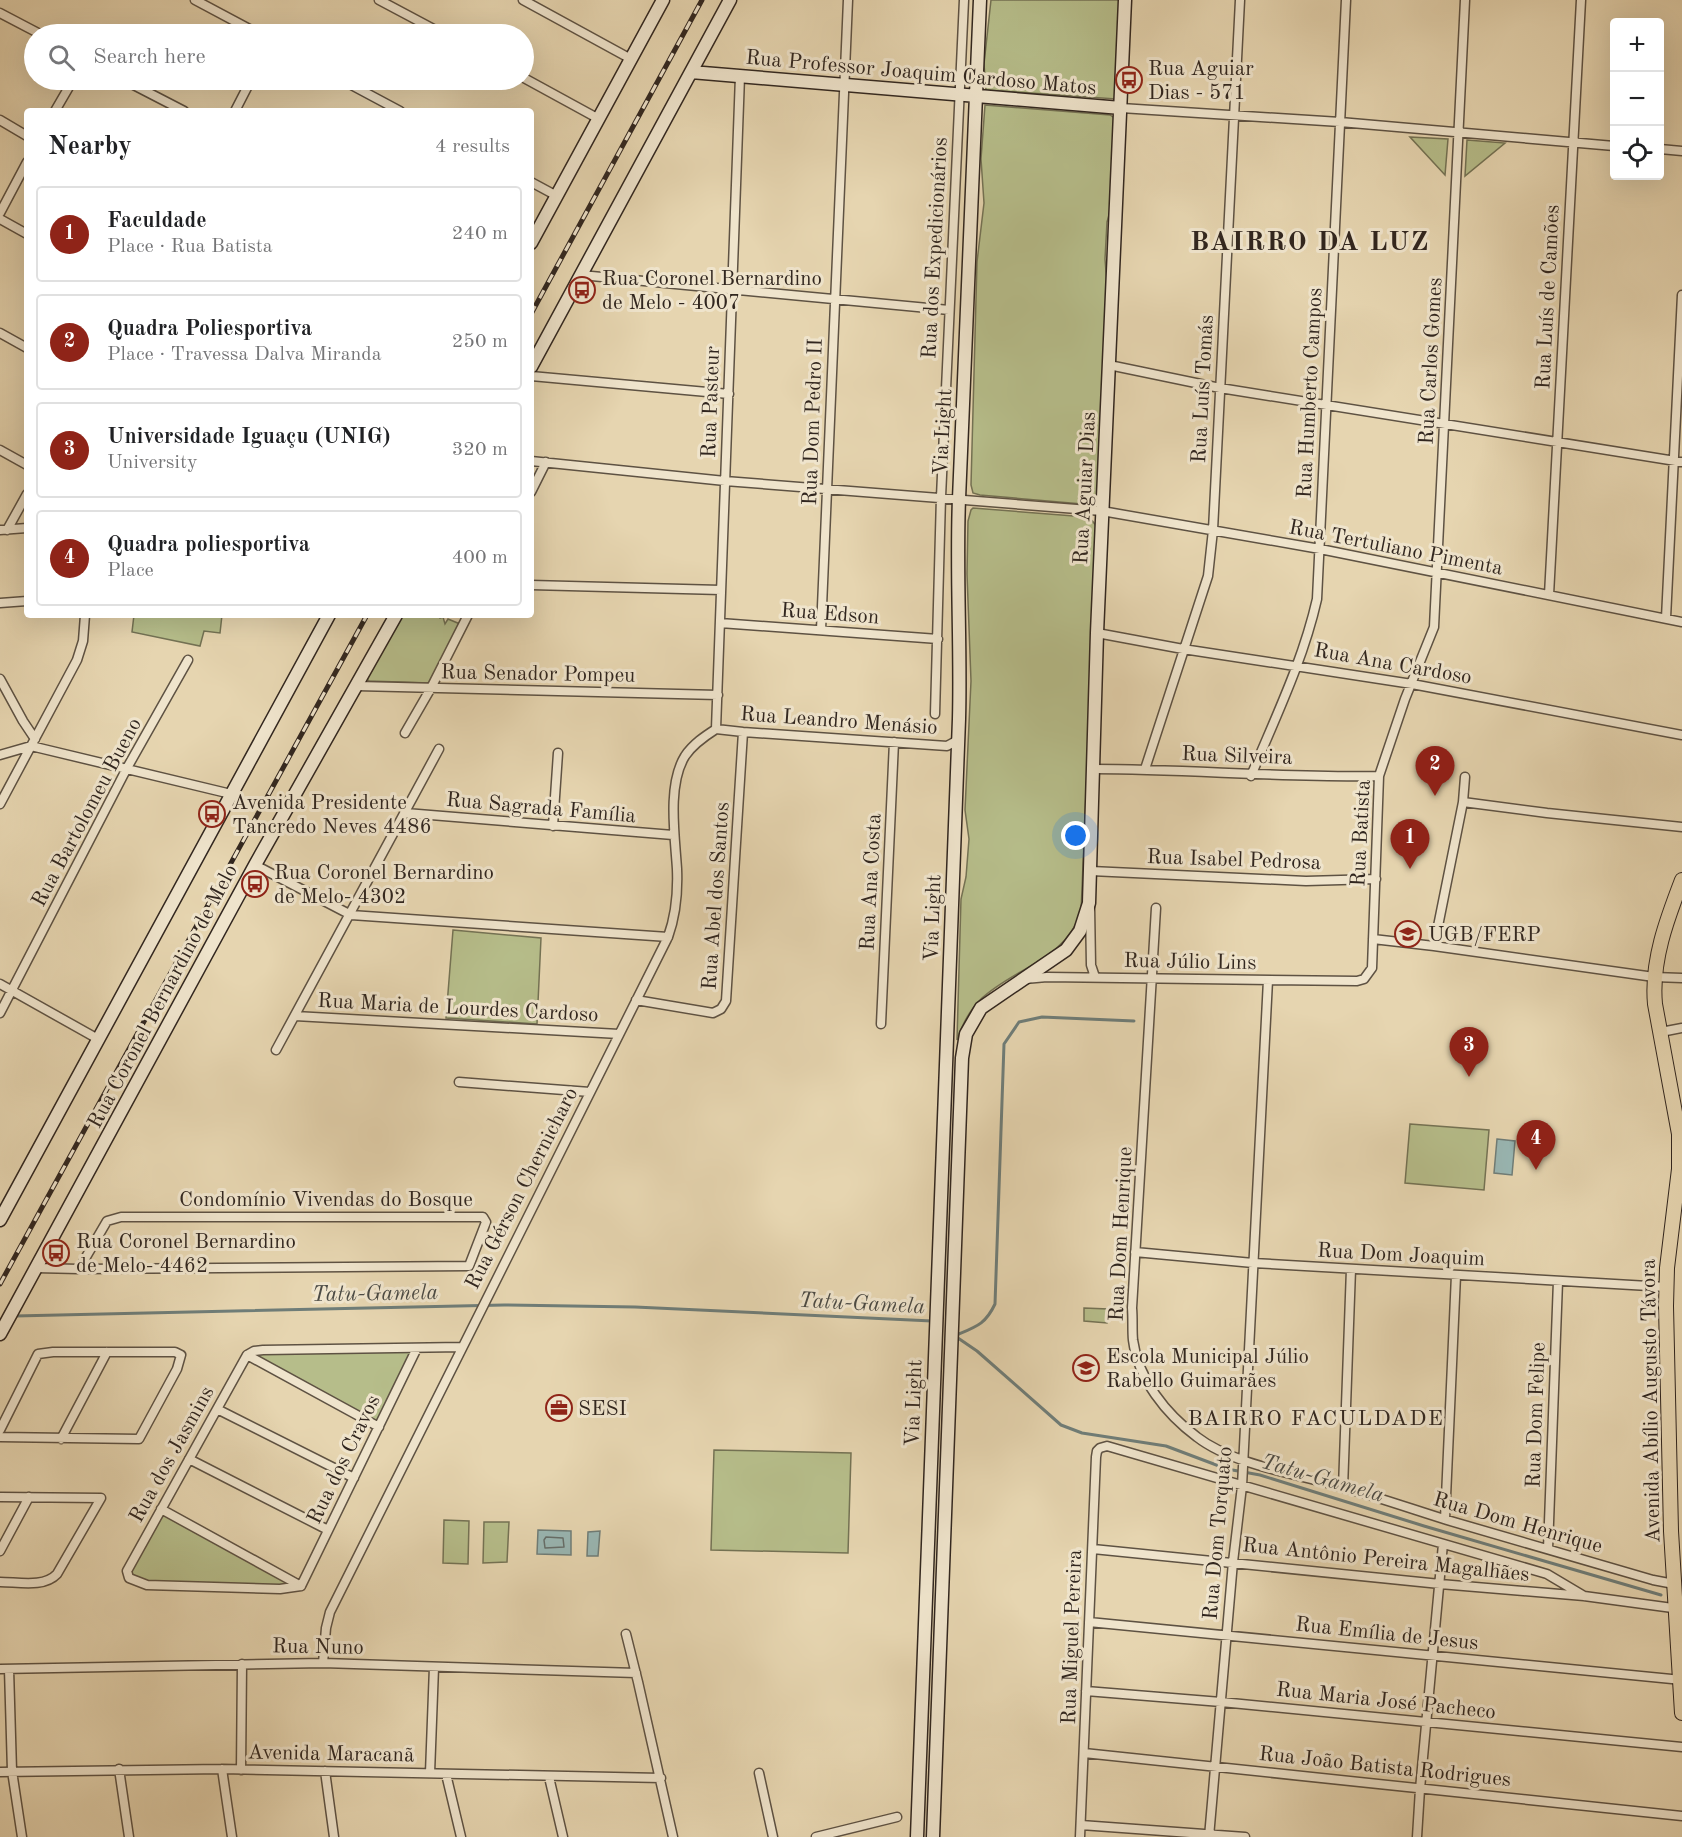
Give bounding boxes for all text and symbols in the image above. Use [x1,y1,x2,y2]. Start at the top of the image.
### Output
map controls [1610,18,1664,180]
button: + [1610,18,1664,72]
search box [24,24,534,90]
icon: search [45,41,78,74]
text: Search here [93,46,206,68]
street label: Rua Professor Joaquim Cardoso Matos [744,48,1097,99]
place label: Rua Aguiar Dias - 571 [1148,59,1254,104]
bus stop icon: Rua Aguiar Dias - 571 [1114,65,1144,95]
button: − [1610,72,1664,126]
button: locate [1610,126,1664,180]
text: Nearby [48,134,132,160]
text: 4 results [435,137,510,157]
street label: Rua dos Expedicionários [919,137,952,360]
street label: Rua Luís de Camões [1533,204,1564,390]
text: Faculdade [107,210,207,232]
text: 1 [64,224,75,244]
text: 240 m [452,224,508,244]
district label: BAIRRO DA LUZ [1190,229,1430,256]
text: Place · Rua Batista [107,237,273,257]
place label: Rua Coronel Bernardino de Melo - 4007 [602,269,822,314]
bus stop icon: Rua Coronel Bernardino de Melo - 4007 [567,275,597,305]
street label: Rua Carlos Gomes [1417,277,1446,445]
street label: Rua Humberto Campos [1294,287,1327,499]
street label: Rua Luís Tomás [1189,314,1218,464]
text: Quadra Poliesportiva [107,318,312,340]
text: 2 [64,332,75,352]
text: 250 m [452,332,508,352]
street label: Rua Dom Pedro II [800,338,827,506]
text: Place · Travessa Dalva Miranda [107,345,382,365]
street label: Rua Pasteur [699,345,724,458]
street label: Via Light [931,388,956,476]
street label: Rua Aguiar Dias [1071,411,1100,565]
text: Universidade Iguaçu (UNIG) [107,426,391,448]
text: 3 [64,440,75,460]
text: 320 m [452,440,508,460]
text: University [107,453,198,473]
street label: Rua Tertuliano Pimenta [1287,517,1505,580]
text: Quadra poliesportiva [107,534,310,556]
text: 4 [64,548,75,568]
text: 400 m [452,548,508,568]
text: Place [107,561,154,581]
street label: Rua Edson [780,601,880,628]
street label: Rua Ana Cardoso [1312,640,1473,689]
street label: Rua Senador Pompeu [440,662,636,687]
street label: Rua Leandro Menásio [739,704,938,739]
street label: Rua Bartolomeu Bueno [29,715,146,911]
street label: Rua Silveira [1181,744,1293,769]
pin: 2 [1416,746,1454,796]
street label: Rua Batista [1348,779,1375,887]
street label: Rua Sagrada Família [445,790,637,827]
place label: Avenida Presidente Tancredo Neves 4486 [232,793,432,838]
bus stop icon: Avenida Presidente Tancredo Neves 4486 [197,799,227,829]
street label: Rua Abel dos Santos [699,801,734,991]
street label: Rua Ana Costa [857,813,886,951]
pin: 1 [1390,820,1430,869]
your location [1061,821,1090,850]
street label: Rua Isabel Pedrosa [1146,847,1322,874]
street label: Rua Coronel Bernardino de Melo [85,861,242,1132]
place label: Rua Coronel Bernardino de Melo- 4302 [274,863,494,908]
bus stop icon: Rua Coronel Bernardino de Melo- 4302 [240,869,270,899]
street label: Via Light [921,874,946,962]
school or university icon: UGB/FERP [1393,919,1423,949]
place label: UGB/FERP [1428,925,1541,946]
street label: Rua Júlio Lins [1123,951,1257,974]
street label: Rua Maria de Lourdes Cardoso [317,991,599,1026]
pin: 3 [1450,1028,1488,1077]
street label: Rua Gérson Chernicharo [462,1084,582,1293]
pin: 4 [1516,1120,1556,1170]
street label: Rua Dom Henrique [1106,1146,1137,1322]
street label: Condomínio Vivendas do Bosque [179,1190,473,1211]
place label: Rua Coronel Bernardino de Melo- 4462 [76,1232,296,1277]
bus stop icon: Rua Coronel Bernardino de Melo- 4462 [41,1238,71,1268]
street label: Rua Dom Joaquim [1316,1241,1485,1270]
street label: Avenida Abílio Augusto Távora [1639,1259,1664,1543]
water label: Tatu-Gamela [312,1282,439,1306]
water label: Tatu-Gamela [798,1290,926,1318]
street label: Rua Dom Felipe [1523,1342,1550,1488]
place label: Escola Municipal Júlio Rabello Guimarães [1106,1347,1309,1392]
school or university icon: Escola Municipal Júlio Rabello Guimarães [1071,1353,1101,1383]
street label: Via Light [902,1359,927,1447]
street label: Rua dos Jasmins [126,1383,218,1527]
street label: Rua dos Cravos [304,1392,385,1528]
office icon: SESI [544,1393,574,1423]
place label: SESI [578,1399,627,1420]
district label: BAIRRO FACULDADE [1187,1408,1445,1430]
street label: Rua Dom Torquato [1200,1445,1237,1621]
water label: Tatu-Gamela [1259,1451,1386,1507]
street label: Rua Dom Henrique [1431,1489,1605,1558]
street label: Rua Antônio Pereira Magalhães [1241,1535,1530,1586]
street label: Rua Miguel Pereira [1059,1549,1086,1725]
street label: Rua Emília de Jesus [1294,1614,1479,1655]
street label: Rua Nuno [272,1636,364,1659]
street label: Rua Maria José Pacheco [1275,1680,1497,1723]
street label: Avenida Maracanã [247,1743,415,1766]
street label: Rua João Batista Rodrigues [1258,1744,1512,1791]

